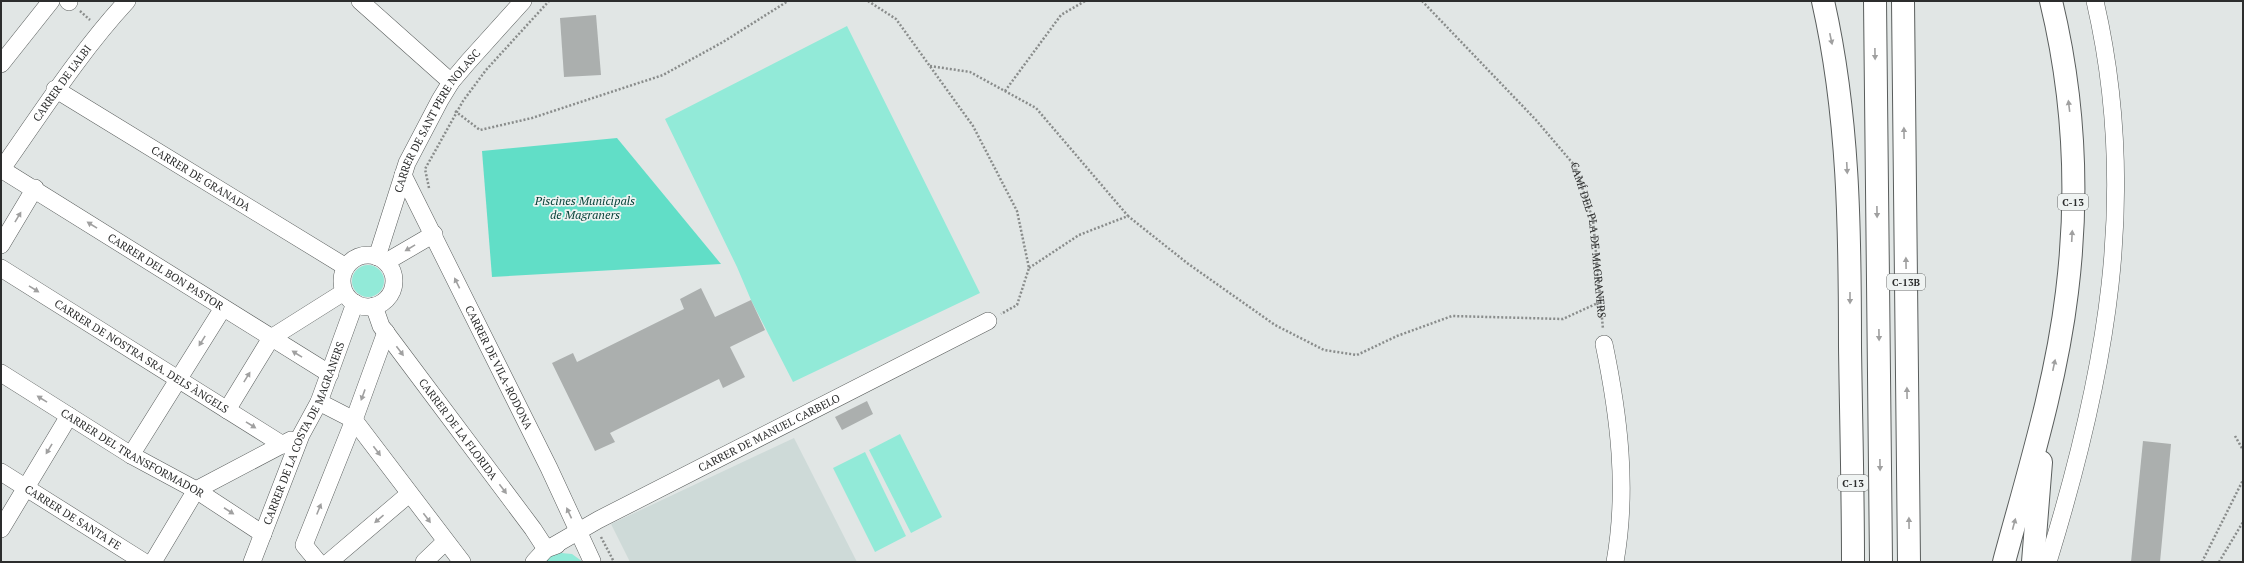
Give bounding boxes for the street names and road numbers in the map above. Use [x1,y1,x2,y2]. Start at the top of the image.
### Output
street label: CARRER DE L'ALBI [30,42,94,124]
street label: CARRER DE SANT PERE NOLASC [391,46,483,194]
street label: CARRER DE GRANADA [149,143,253,214]
street label: CAMÍ DEL PLA DE MAGRANERS [1567,159,1609,319]
road number: C-13 [2058,194,2088,210]
street label: CARRER DEL BON PASTOR [105,230,226,313]
road number: C-13B [1887,274,1925,290]
street label: CARRER DE NOSTRA SRA. DELS ÀNGELS [52,296,231,416]
street label: CARRER DE VILA-RODONA [462,303,536,432]
street label: CARRER DE LA COSTA DE MAGRANERS [260,340,347,527]
street label: CARRER DE LA FLORIDA [416,376,501,483]
street label: CARRER DE MANUEL CARBELO [696,391,842,475]
street label: CARRER DEL TRANSFORMADOR [58,406,207,500]
road number: C-13 [1838,475,1868,491]
street label: CARRER DE SANTA FE [22,482,124,553]

